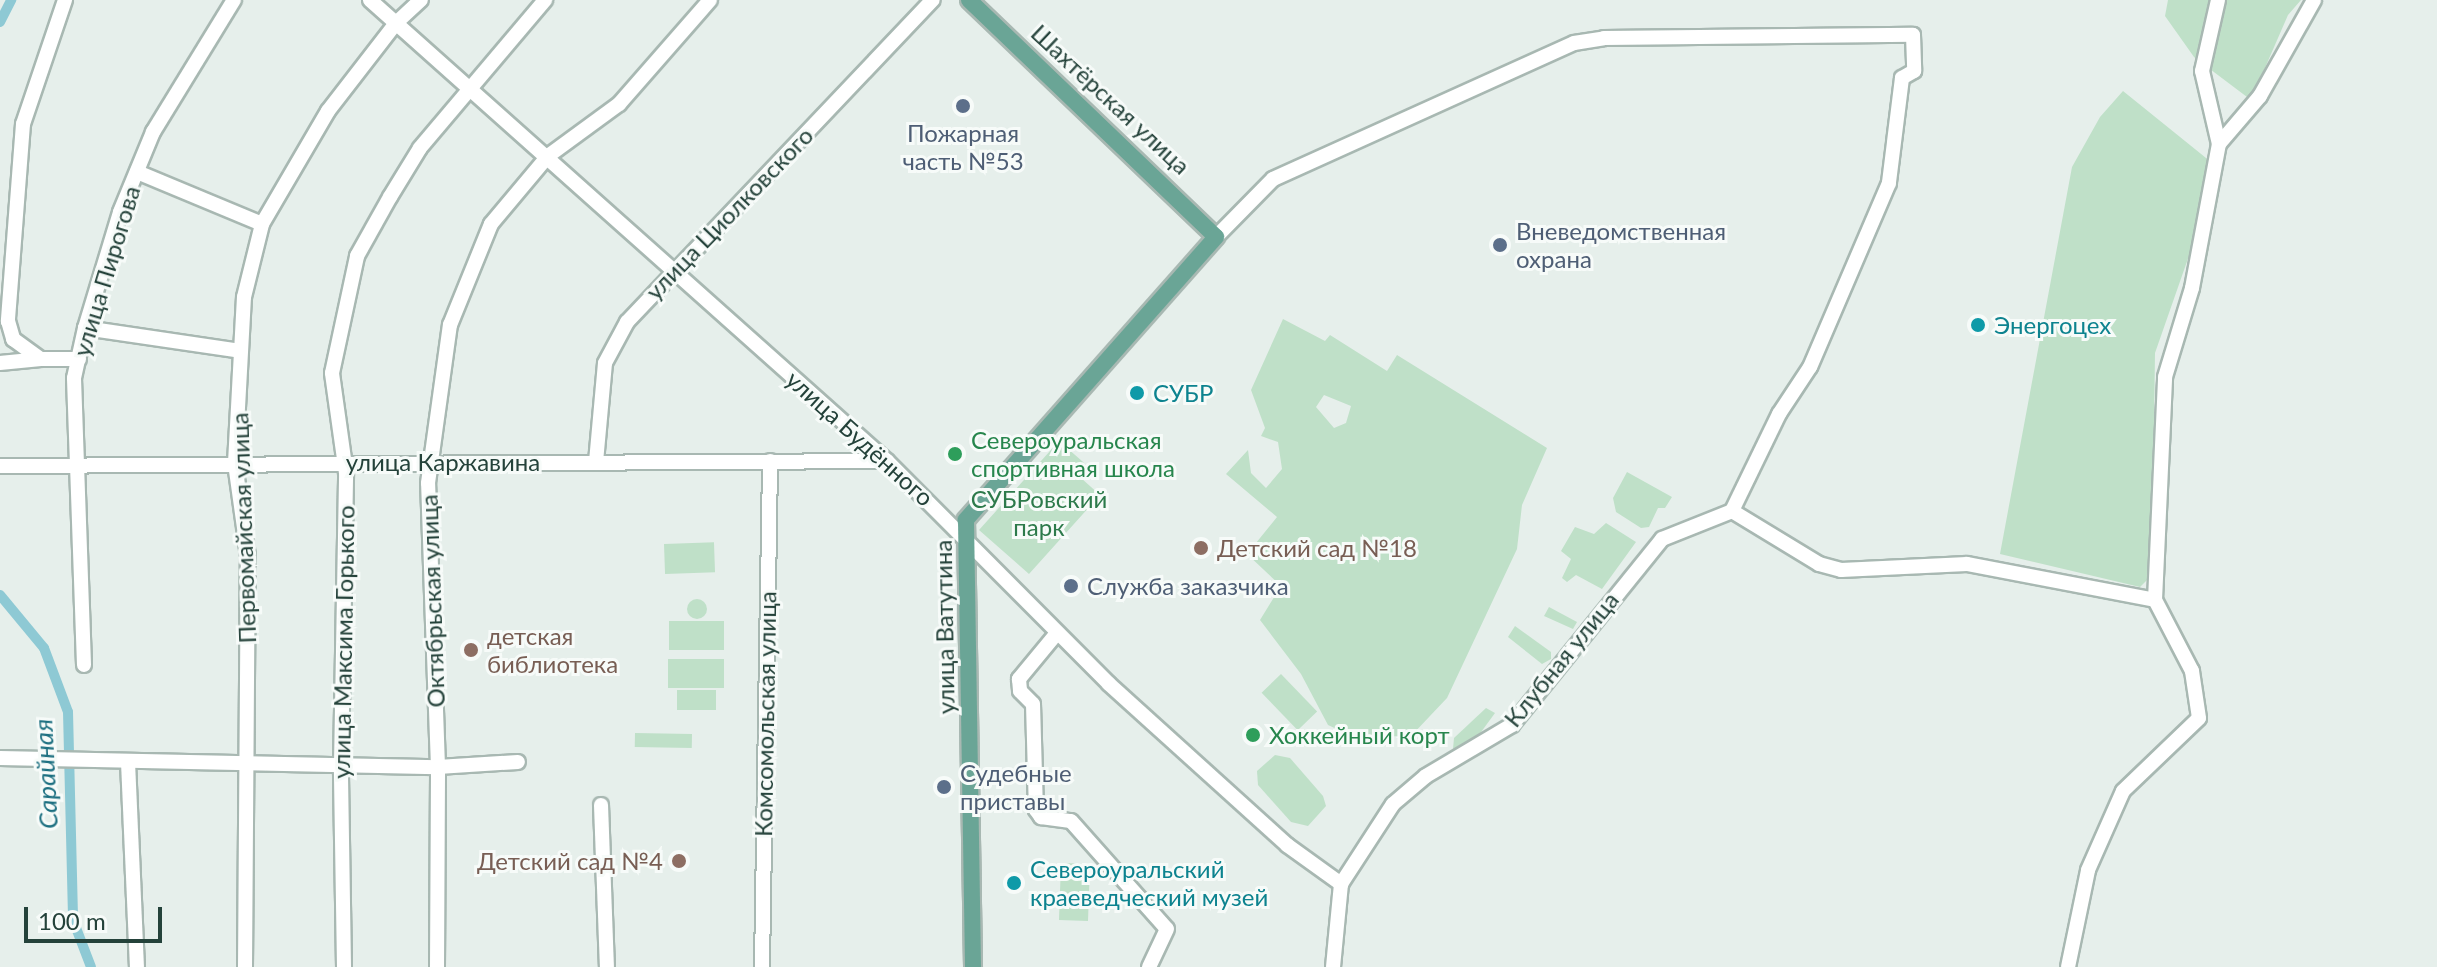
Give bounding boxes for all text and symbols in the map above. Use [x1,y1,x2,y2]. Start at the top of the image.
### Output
street label: Шахтёрская улица [1026,18,1196,180]
marker: Пожарная часть №53 [954,97,972,115]
place label: Пожарная часть №53 [902,119,1024,175]
street label: улица Циолковского [639,121,819,305]
street label: улица Пирогова [66,182,146,360]
place label: Вневедомственная охрана [1516,217,1726,273]
marker: Вневедомственная охрана [1491,236,1509,254]
place label: Энергоцех [1994,311,2111,339]
marker: Энергоцех [1969,316,1987,334]
street label: улица Будённого [780,364,940,512]
place label: СУБР [1153,379,1213,407]
marker: СУБР [1128,384,1146,402]
street label: Первомайская улица [225,412,261,644]
place label: Североуральская спортивная школа [971,426,1175,482]
marker: Североуральская спортивная школа [946,445,964,463]
street label: улица Каржавина [346,448,540,476]
park label: СУБРовский парк [971,485,1107,541]
street label: Октябрьская улица [414,494,450,708]
street label: улица Максима Горького [326,505,360,779]
place label: Детский сад №18 [1217,534,1417,562]
street label: улица Ватутина [928,539,960,715]
marker: Детский сад №18 [1192,539,1210,557]
place label: Служба заказчика [1087,572,1289,600]
marker: Служба заказчика [1062,577,1080,595]
street label: Клубная улица [1498,586,1624,732]
street label: Комсомольская улица [748,591,782,837]
place label: детская библиотека [487,622,618,678]
marker: детская библиотека [462,641,480,659]
water label: Сарайная [28,718,64,830]
place label: Хоккейный корт [1269,721,1450,749]
marker: Хоккейный корт [1244,726,1262,744]
place label: Судебные приставы [960,759,1072,815]
marker: Судебные приставы [935,778,953,796]
place label: Детский сад №4 [477,847,663,875]
marker: Детский сад №4 [670,852,688,870]
place label: Североуральский краеведческий музей [1030,855,1268,911]
marker: Североуральский краеведческий музей [1005,874,1023,892]
scale bar [28,891,166,941]
text: 100 m [38,906,106,935]

